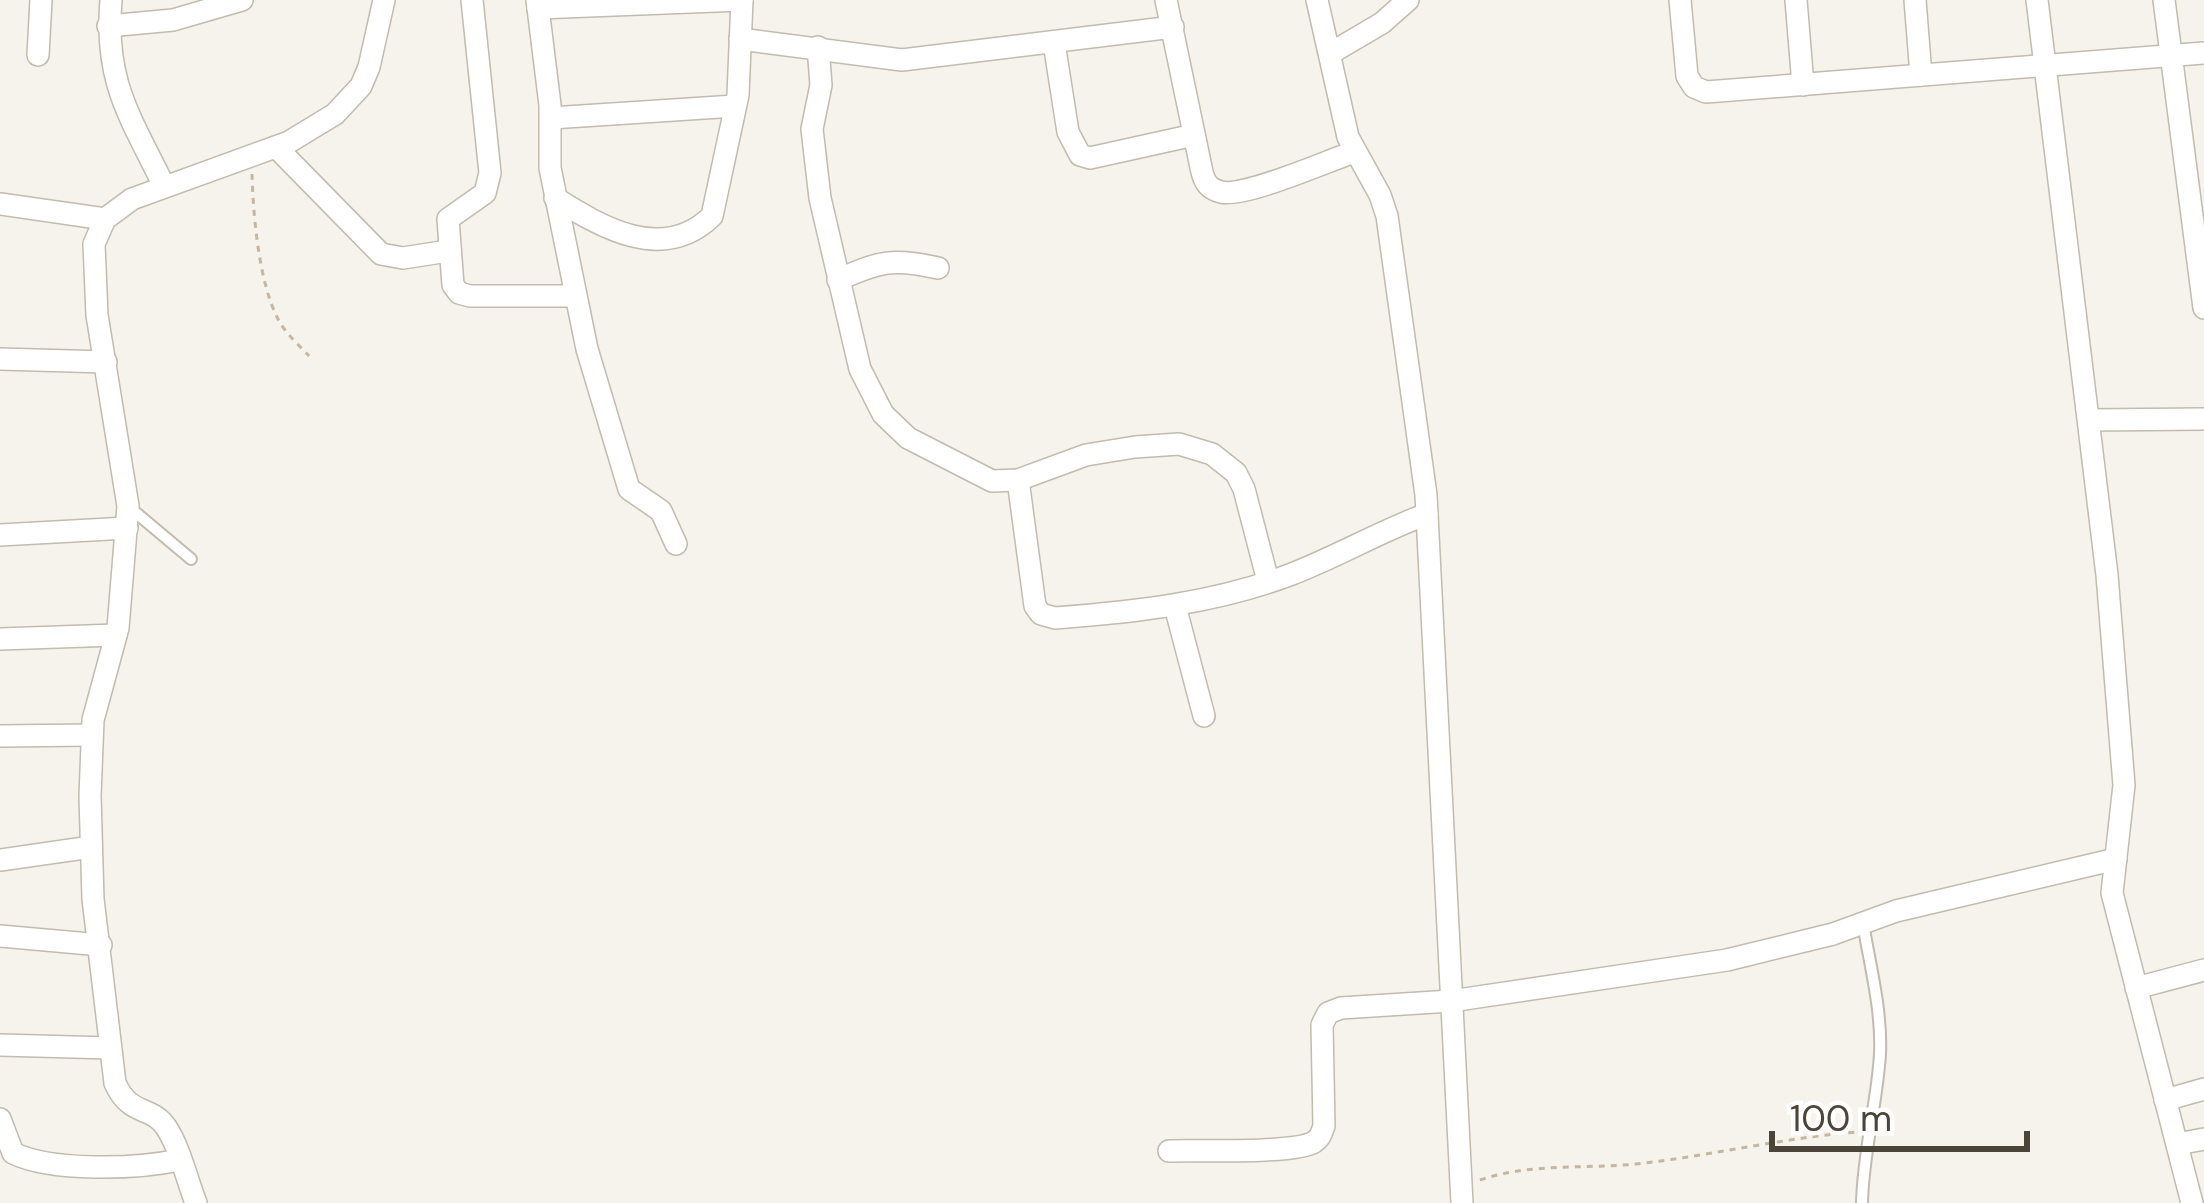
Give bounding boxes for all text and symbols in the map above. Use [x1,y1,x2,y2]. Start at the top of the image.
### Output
scale bar [1772,1077,2027,1151]
text: 100 m [1790,1095,1892,1142]

